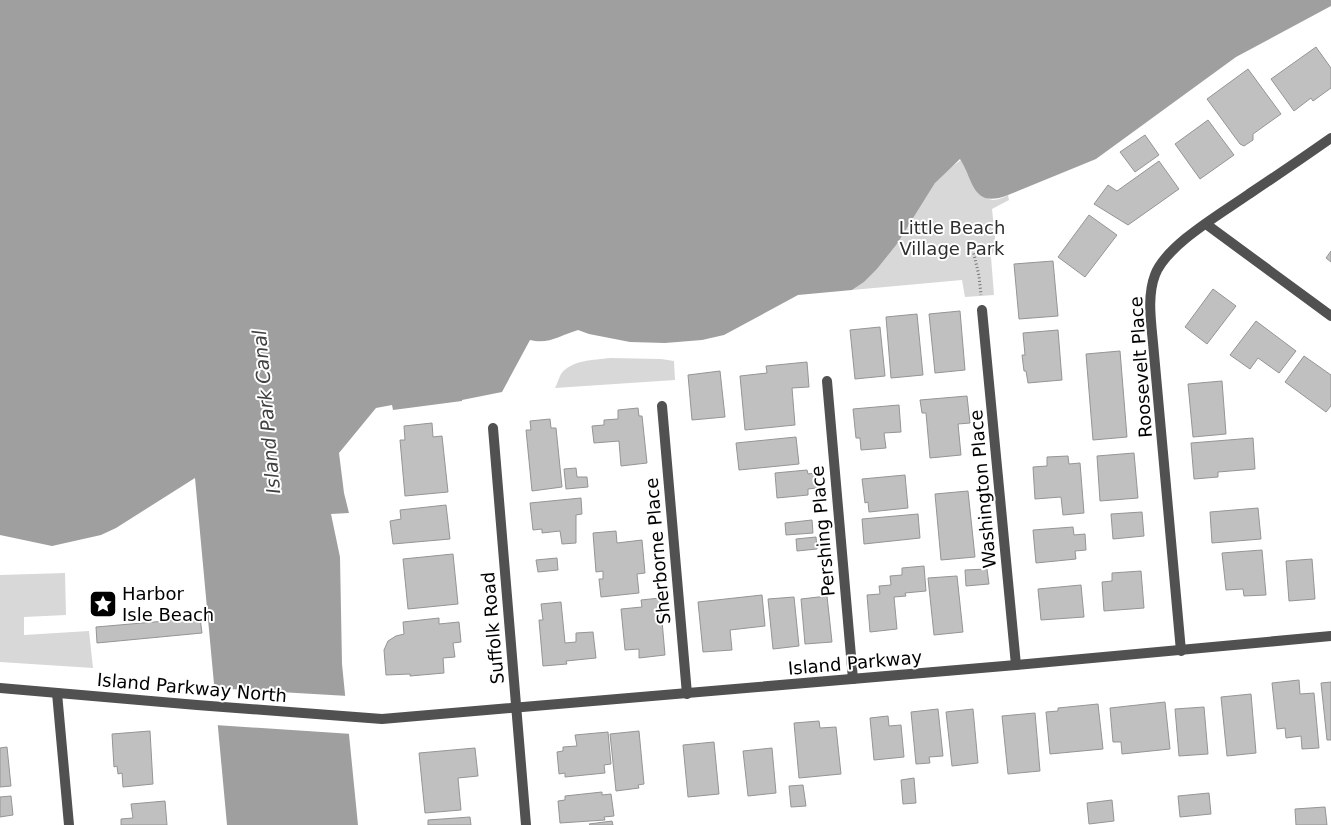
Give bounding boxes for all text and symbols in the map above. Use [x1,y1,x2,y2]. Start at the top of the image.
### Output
park label: Little Beach Village Park [899,217,1005,259]
street label: Roosevelt Place [1125,296,1156,438]
water label: Island Park Canal [248,328,284,495]
street label: Washington Place [965,409,1000,569]
street label: Pershing Place [806,465,839,597]
street label: Sherborne Place [641,477,674,625]
street label: Suffolk Road [477,571,508,685]
place label: Harbor Isle Beach [122,583,214,625]
place icon: Harbor Isle Beach [88,589,118,619]
street label: Island Parkway [787,646,923,679]
street label: Island Parkway North [96,669,288,706]

